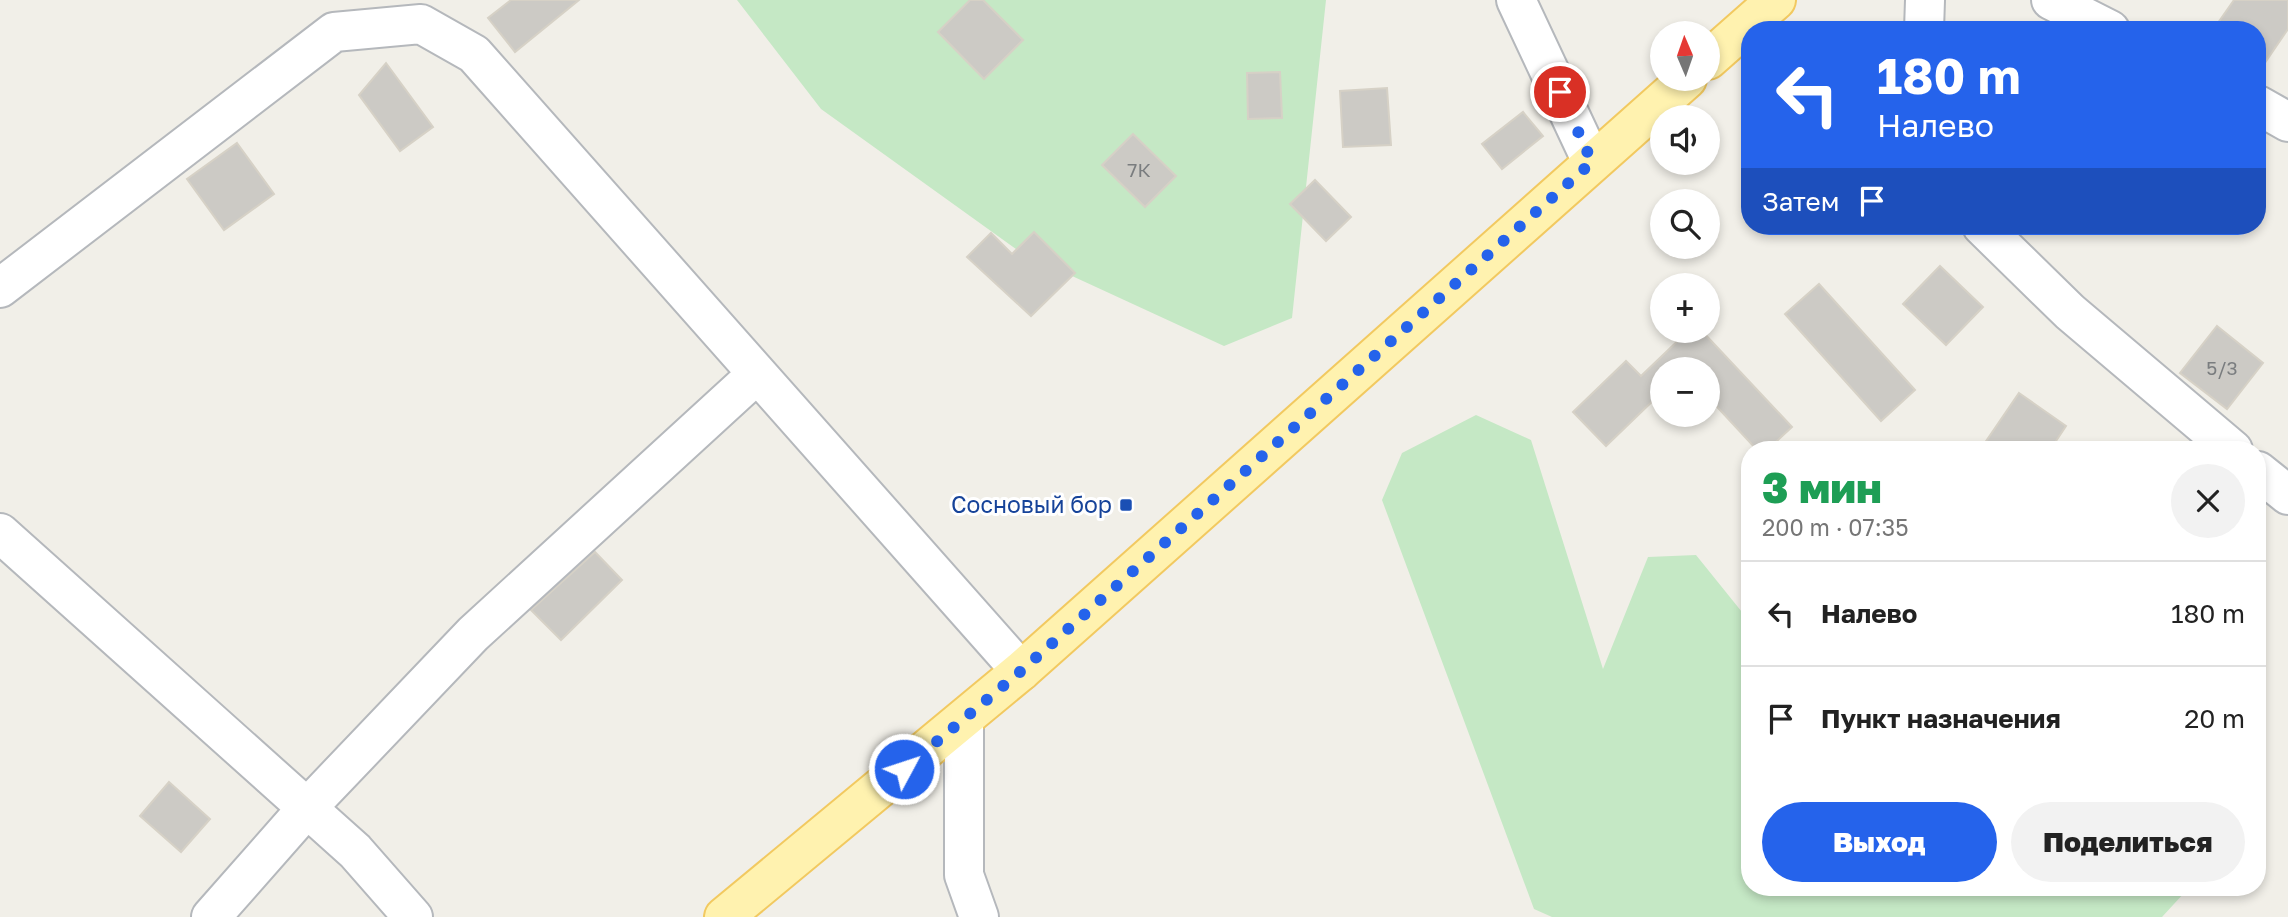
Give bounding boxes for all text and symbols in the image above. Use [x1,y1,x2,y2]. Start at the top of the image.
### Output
north arrow [1650,21,1720,91]
map controls [1650,21,1720,427]
text: 180 m [1877,46,2021,105]
icon: left [1762,49,1853,140]
pin [1530,62,1590,122]
icon: arrive [1541,73,1579,111]
button: sound [1650,105,1720,175]
text: Налево [1877,106,1994,144]
house number: 7К [1127,158,1151,181]
icon: arrive [1853,182,1891,220]
text: Затем [1762,186,1839,217]
button: search [1650,189,1720,259]
button: + [1650,273,1720,343]
house number: 5/3 [2206,356,2238,379]
button: − [1650,357,1720,427]
text: 3 мин [1762,462,1882,512]
button: close [2171,464,2245,538]
place label: Сосновый бор [951,490,1112,518]
marker: Сосновый бор [1118,497,1134,513]
text: 200 m · 07:35 [1762,513,1909,541]
icon: left [1762,595,1800,633]
text: Налево [1821,598,1917,629]
text: 180 m [2171,598,2245,629]
icon: arrive [1762,700,1800,738]
text: Пункт назначения [1821,703,2061,734]
text: 20 m [2184,703,2245,734]
position arrow [867,732,941,806]
button: Выход [1762,802,1997,882]
button: Поделиться [2011,802,2245,882]

